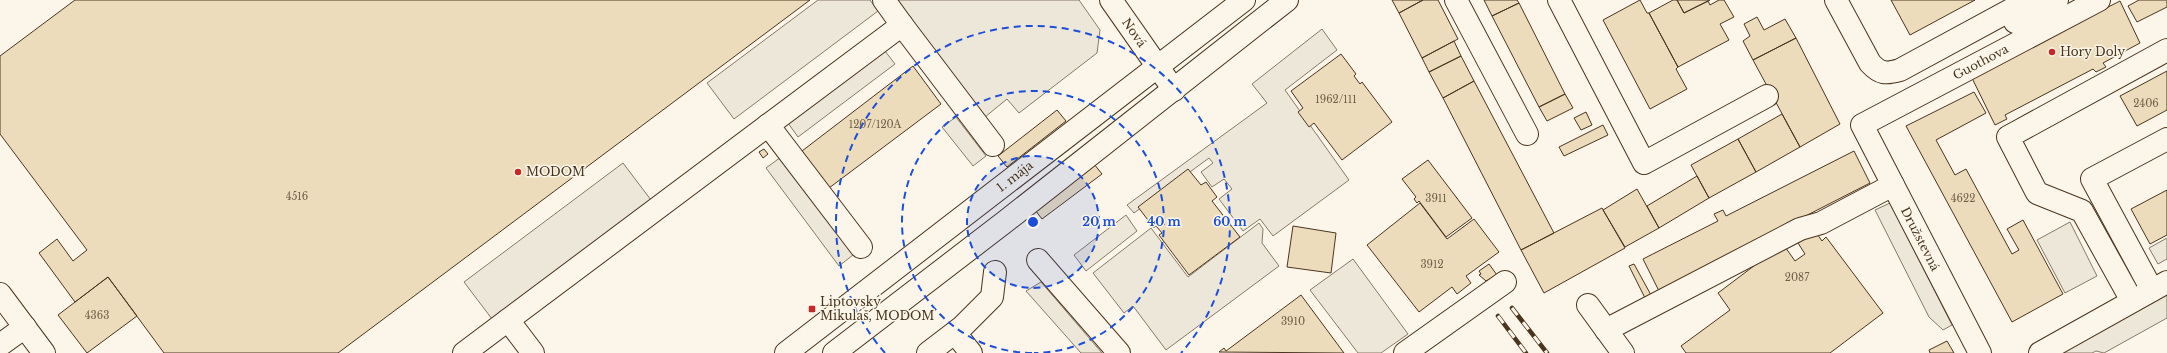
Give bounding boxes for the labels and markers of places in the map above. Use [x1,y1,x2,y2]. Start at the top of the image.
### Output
place label: Hory Doly [2060,44,2125,59]
marker: Hory Doly [2047,47,2057,57]
place label: MODOM [526,164,585,179]
marker: MODOM [513,167,523,177]
centre of rings [1026,215,1040,229]
place label: Liptovský Mikuláš, MODOM [820,294,934,323]
marker: Liptovský Mikuláš, MODOM [807,304,817,314]

